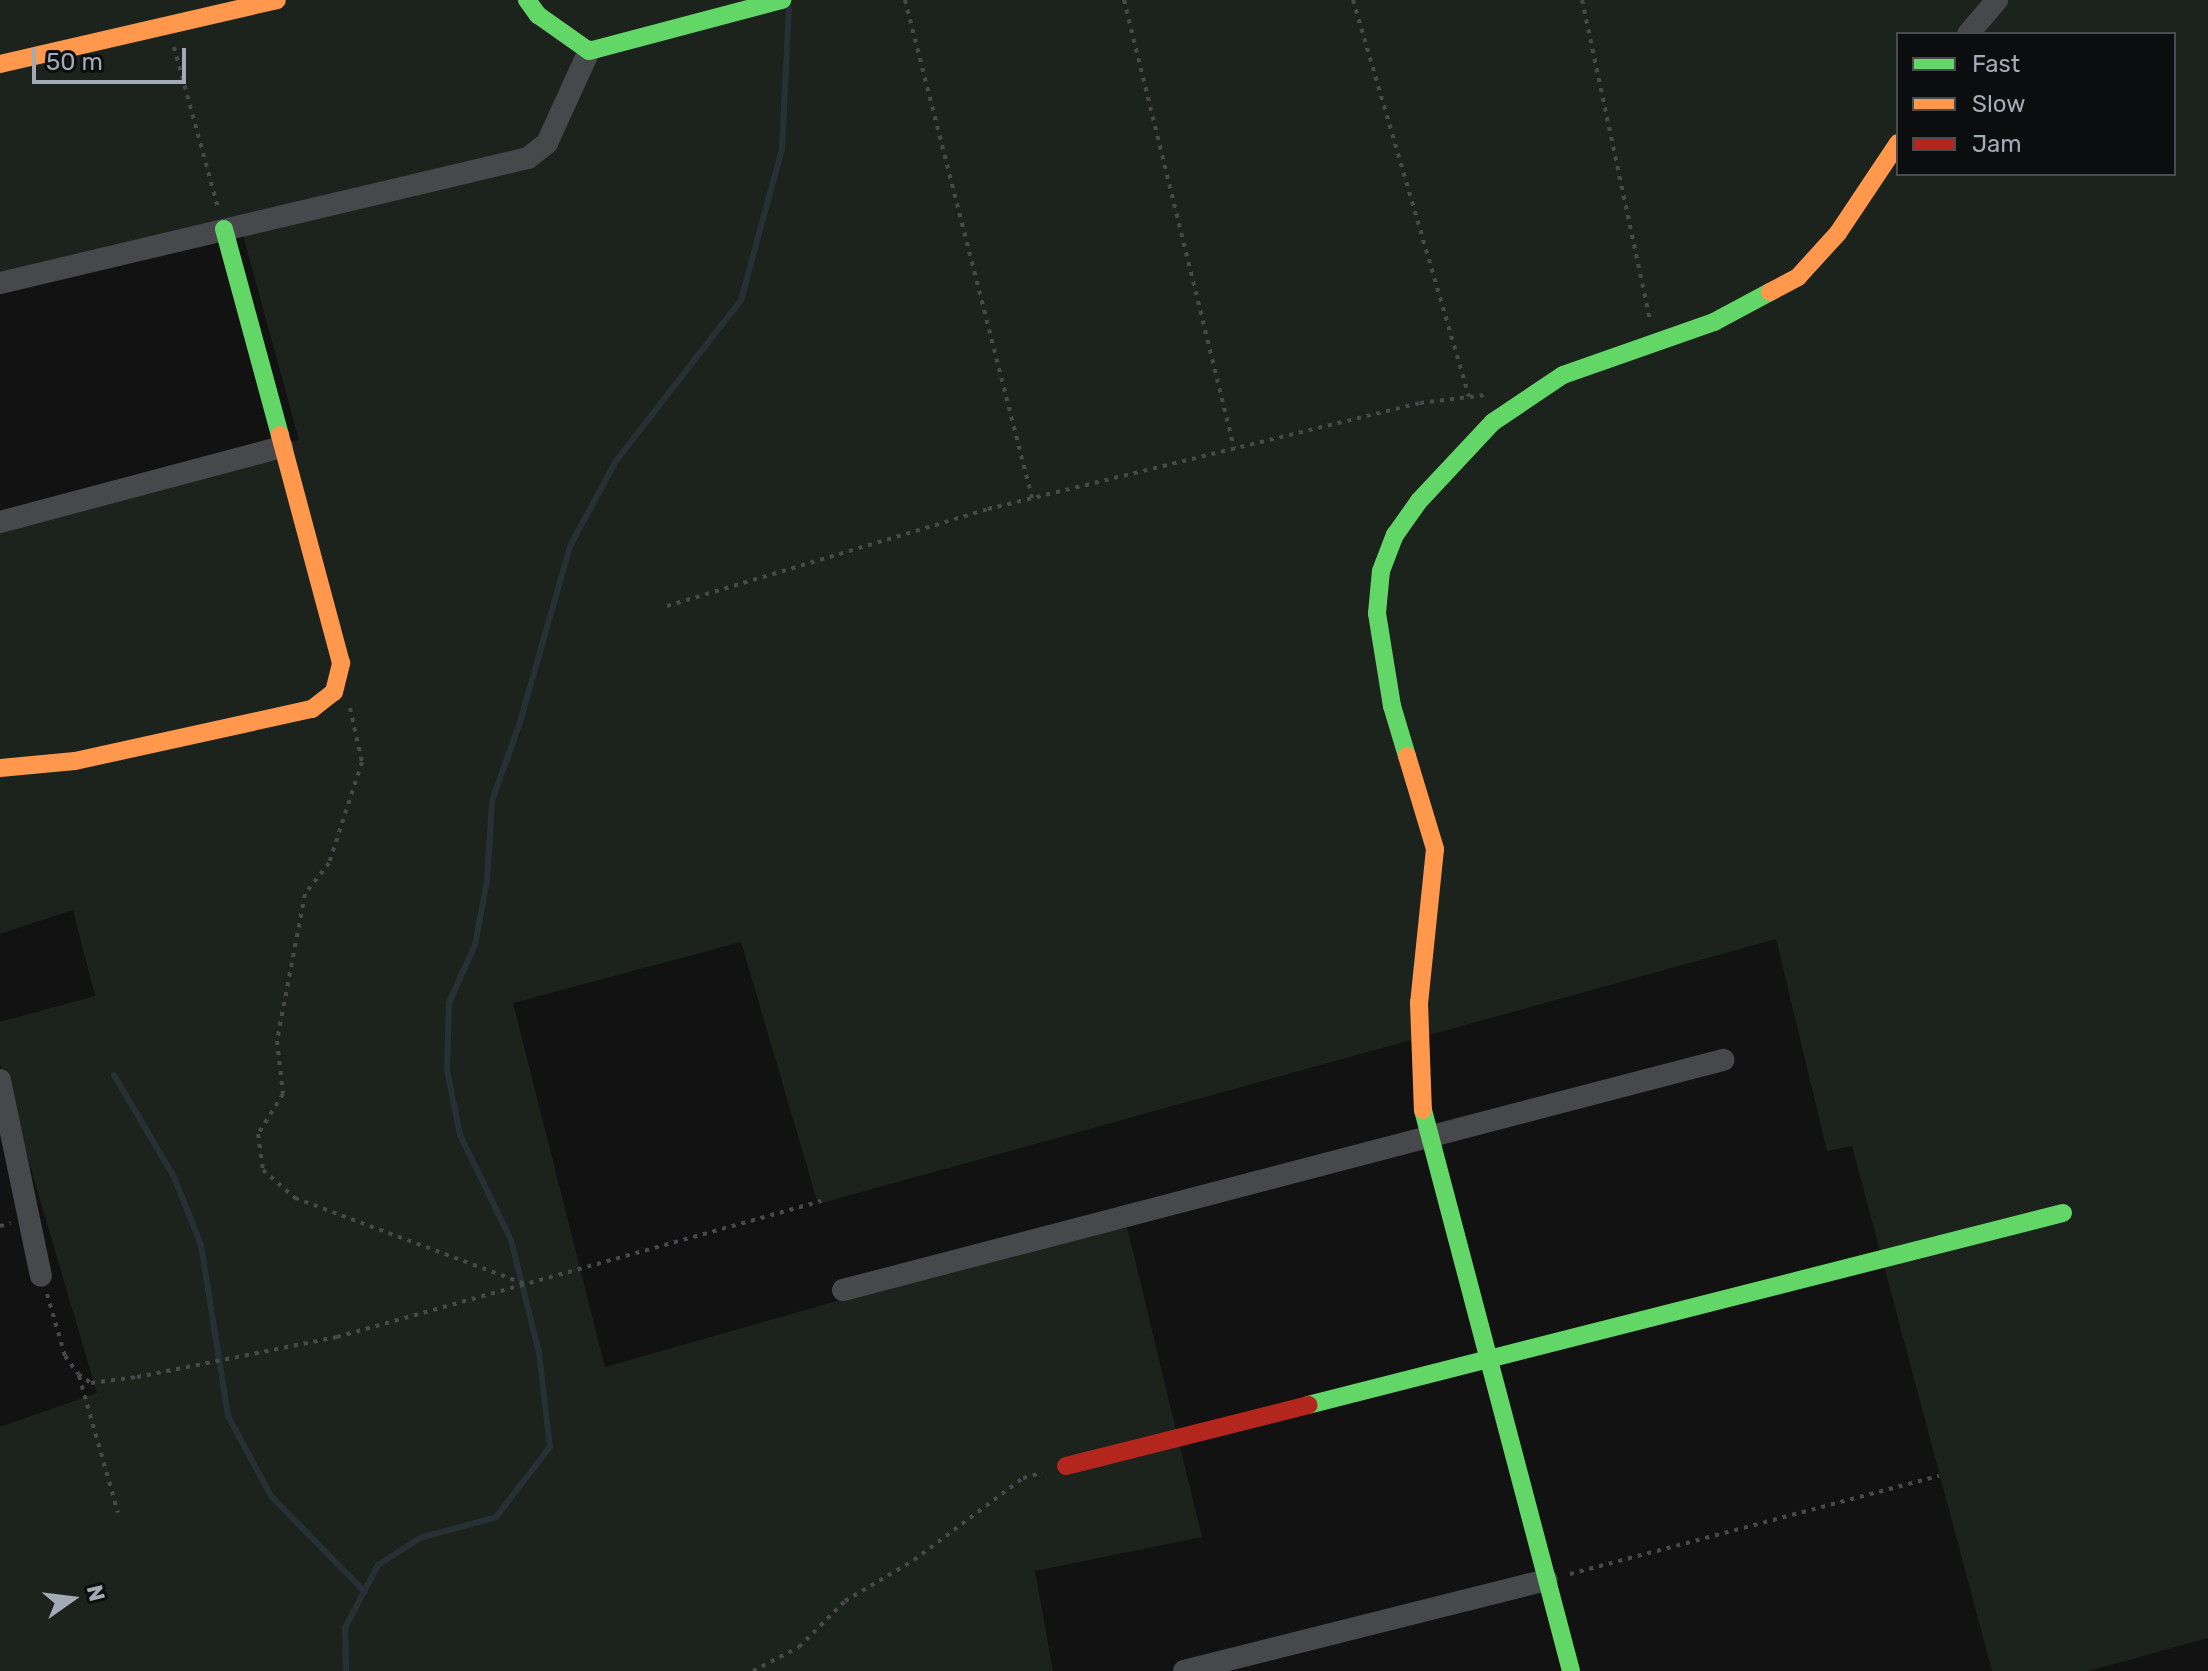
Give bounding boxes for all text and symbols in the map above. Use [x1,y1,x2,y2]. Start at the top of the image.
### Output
scale bar [36,32,190,82]
legend [1896,32,2176,176]
text: 50 m [46,48,103,76]
text: Fast [1972,50,2020,78]
text: Slow [1972,90,2025,118]
text: Jam [1972,130,2022,158]
north arrow [32,1559,112,1639]
text: N [81,1582,111,1604]

